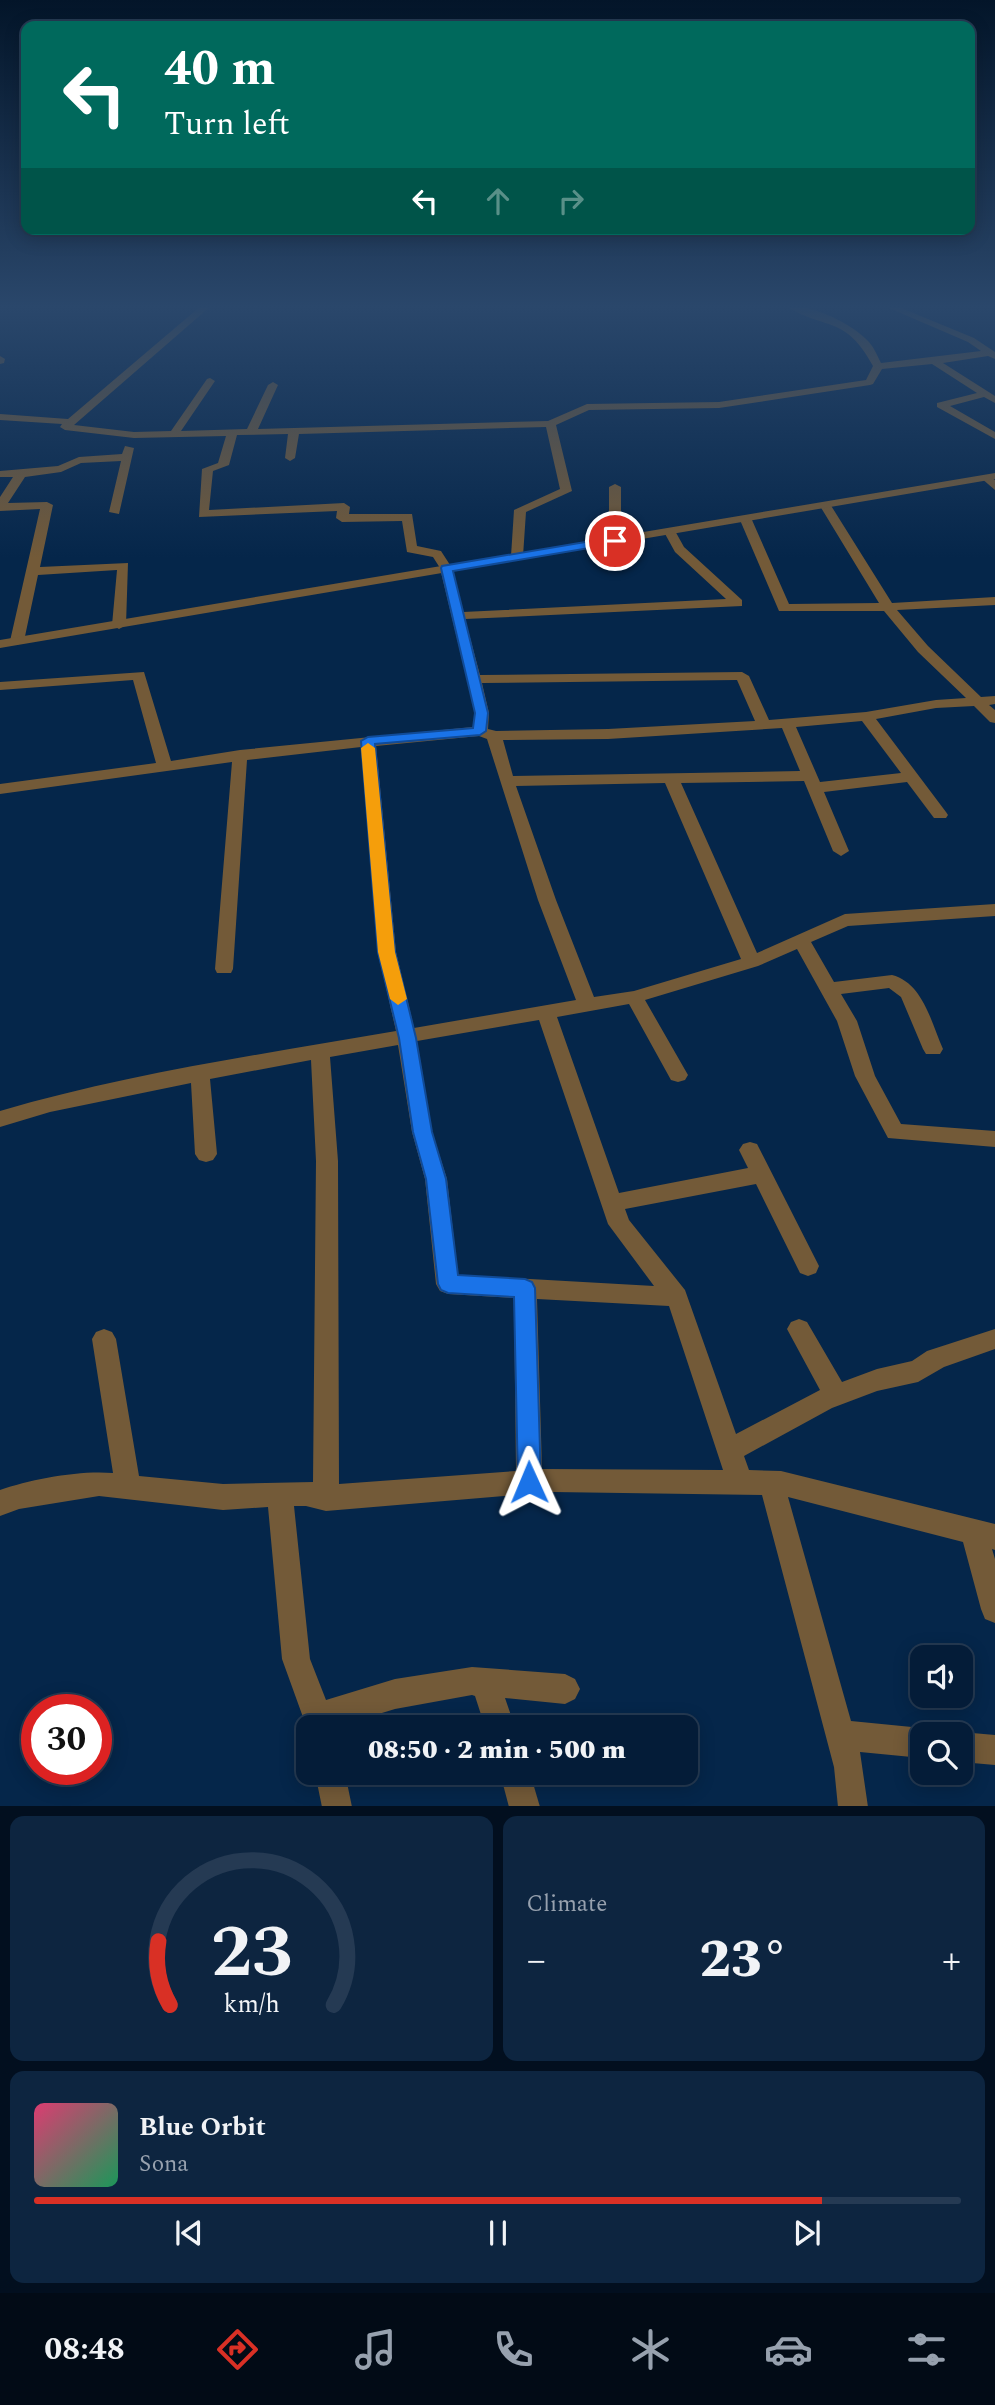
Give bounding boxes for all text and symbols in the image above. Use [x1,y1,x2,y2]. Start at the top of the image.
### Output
text: 40 m [164,32,275,107]
icon: left [49,49,140,140]
text: Turn left [164,100,290,149]
icon: left [406,182,444,220]
icon: ahead [479,182,517,220]
icon: right [552,182,590,220]
pin [585,511,645,571]
icon: arrive [596,522,634,560]
position arrow [492,1445,566,1519]
map controls [910,1645,973,1785]
button: sound [910,1645,973,1708]
speed limit sign: 30 [21,1694,112,1785]
button: search [910,1722,973,1785]
text: 08:50 · 2 min · 500 m [368,1730,626,1770]
text: Climate [527,1887,607,1922]
text: 23 [210,1898,292,2009]
text: 23° [700,1921,788,2000]
text: − [527,1932,546,1990]
text: + [942,1932,961,1990]
text: km/h [223,1985,279,2023]
text: Blue Orbit [139,2107,266,2147]
text: Sona [139,2147,189,2182]
icon: previous [170,2214,208,2252]
icon: pause [479,2214,517,2252]
icon: next [788,2214,826,2252]
text: 08:48 [44,2325,125,2374]
icon: directions [213,2325,262,2374]
icon: music [351,2325,400,2374]
icon: phone [489,2325,538,2374]
icon: climate [626,2325,675,2374]
icon: car [764,2325,813,2374]
icon: filters [902,2325,951,2374]

